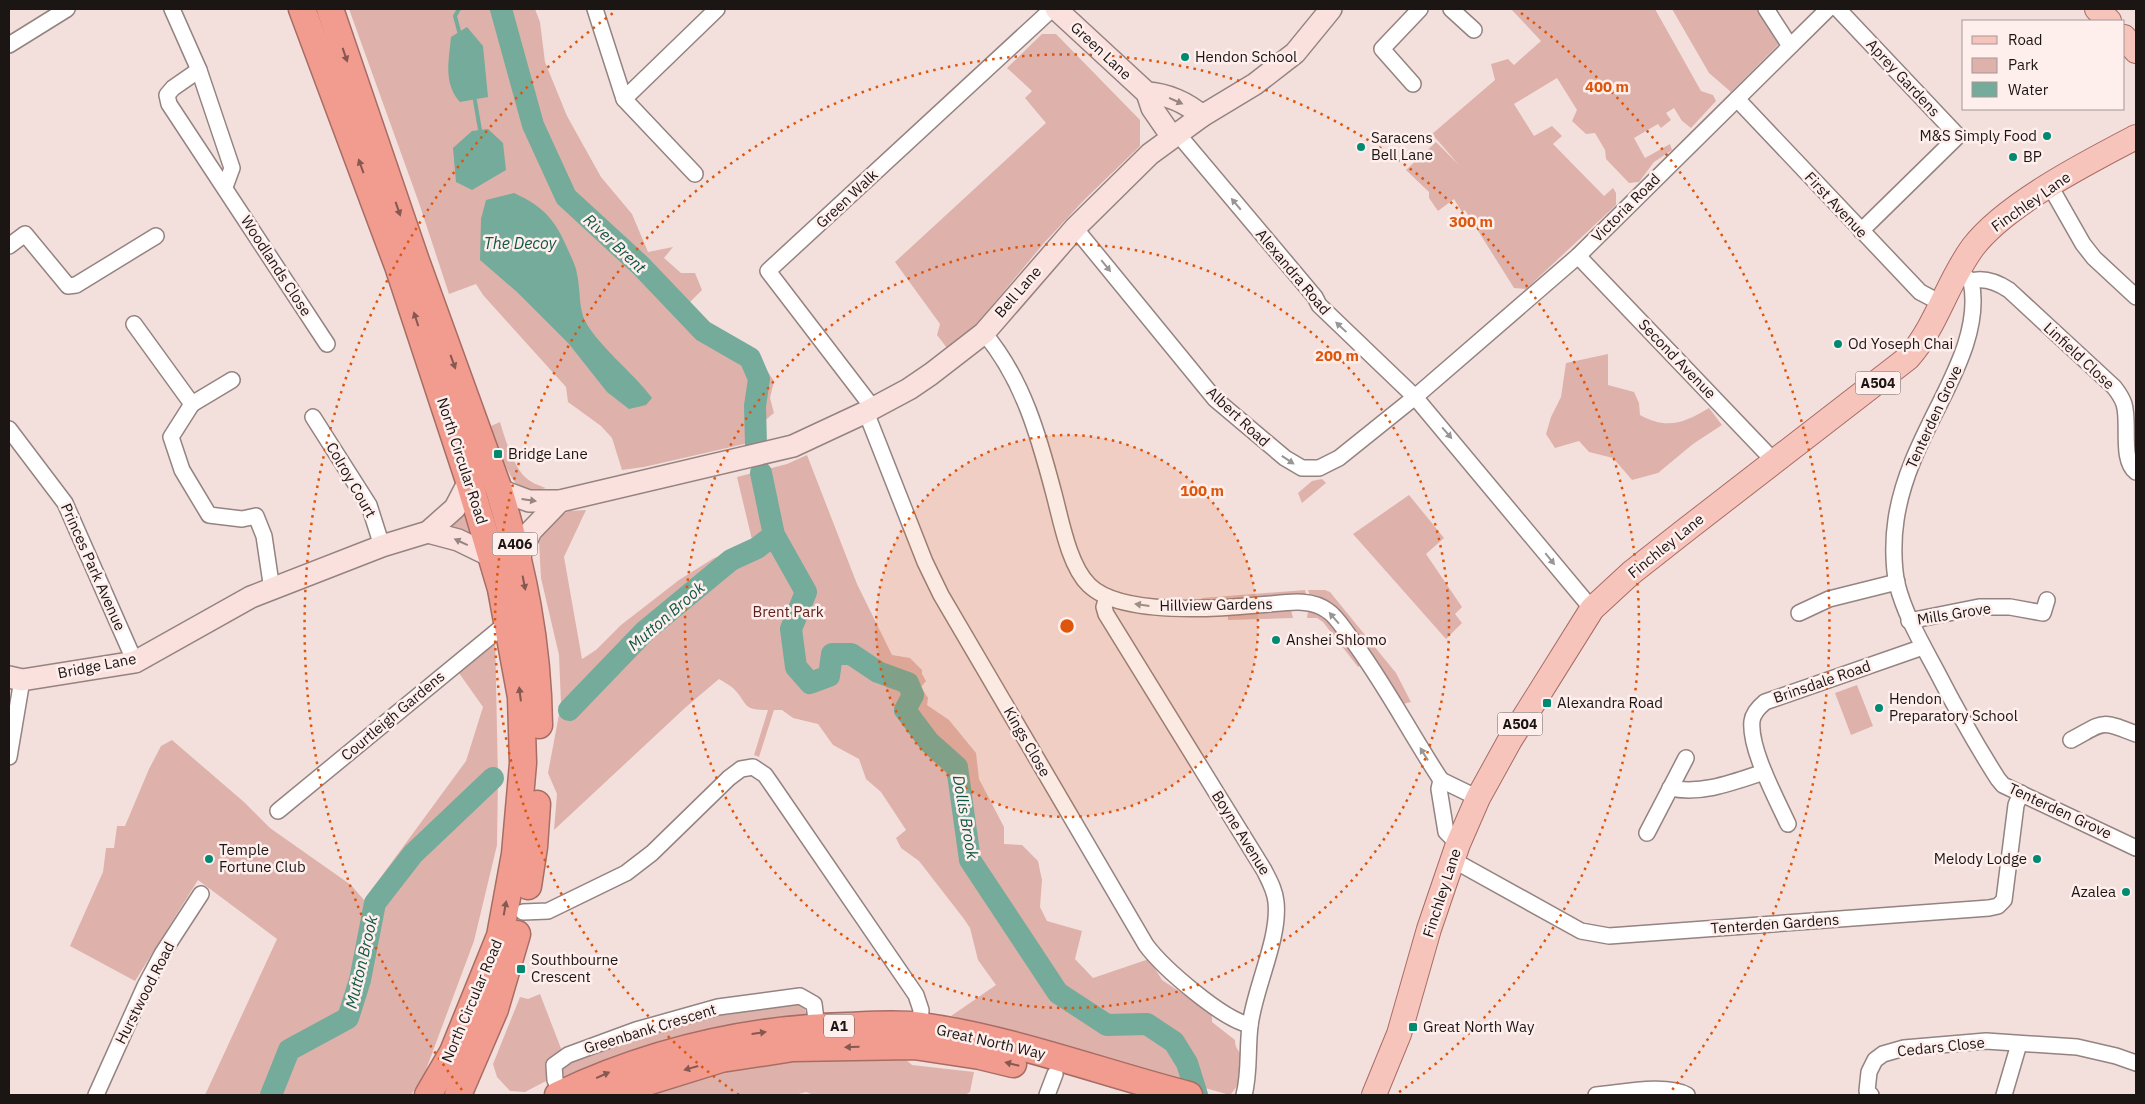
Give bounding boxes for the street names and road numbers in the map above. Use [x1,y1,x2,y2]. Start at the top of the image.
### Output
street label: Green Lane [1067,18,1136,84]
street label: Aprey Gardens [1862,35,1944,121]
street label: Green Walk [812,165,882,232]
street label: Finchley Lane [1987,167,2074,236]
street label: First Avenue [1801,168,1872,242]
street label: Victoria Road [1587,169,1664,246]
street label: Woodlands Close [237,212,316,320]
street label: Alexandra Road [1252,225,1335,318]
street label: Bell Lane [990,262,1045,321]
street label: Second Avenue [1635,315,1720,403]
street label: Linfield Close [2040,318,2119,393]
street label: Tenterden Grove [1901,362,1966,471]
road number: A504 [1856,372,1900,394]
street label: Albert Road [1203,383,1274,451]
street label: North Circular Road [433,395,492,527]
street label: Colroy Court [322,439,381,521]
street label: Princes Park Avenue [57,500,130,633]
street label: Finchley Lane [1624,509,1708,582]
road number: A406 [492,532,538,556]
street label: Hillview Gardens [1159,594,1273,615]
street label: Mills Grove [1916,598,1992,629]
street label: Bridge Lane [56,649,138,682]
street label: Brinsdale Road [1771,656,1873,707]
street label: Courtleigh Gardens [337,667,448,765]
street label: Kings Close [1000,703,1055,780]
road number: A504 [1498,712,1542,736]
street label: Tenterden Grove [2006,778,2115,843]
street label: Boyne Avenue [1208,787,1275,878]
street label: Finchley Lane [1418,846,1465,940]
street label: Tenterden Gardens [1710,910,1840,937]
street label: North Circular Road [437,936,506,1065]
street label: Hurstwood Road [111,939,178,1047]
street label: Greenbank Crescent [581,999,718,1058]
road number: A1 [824,1014,854,1038]
street label: Great North Way [935,1020,1048,1063]
street label: Cedars Close [1896,1032,1986,1061]

